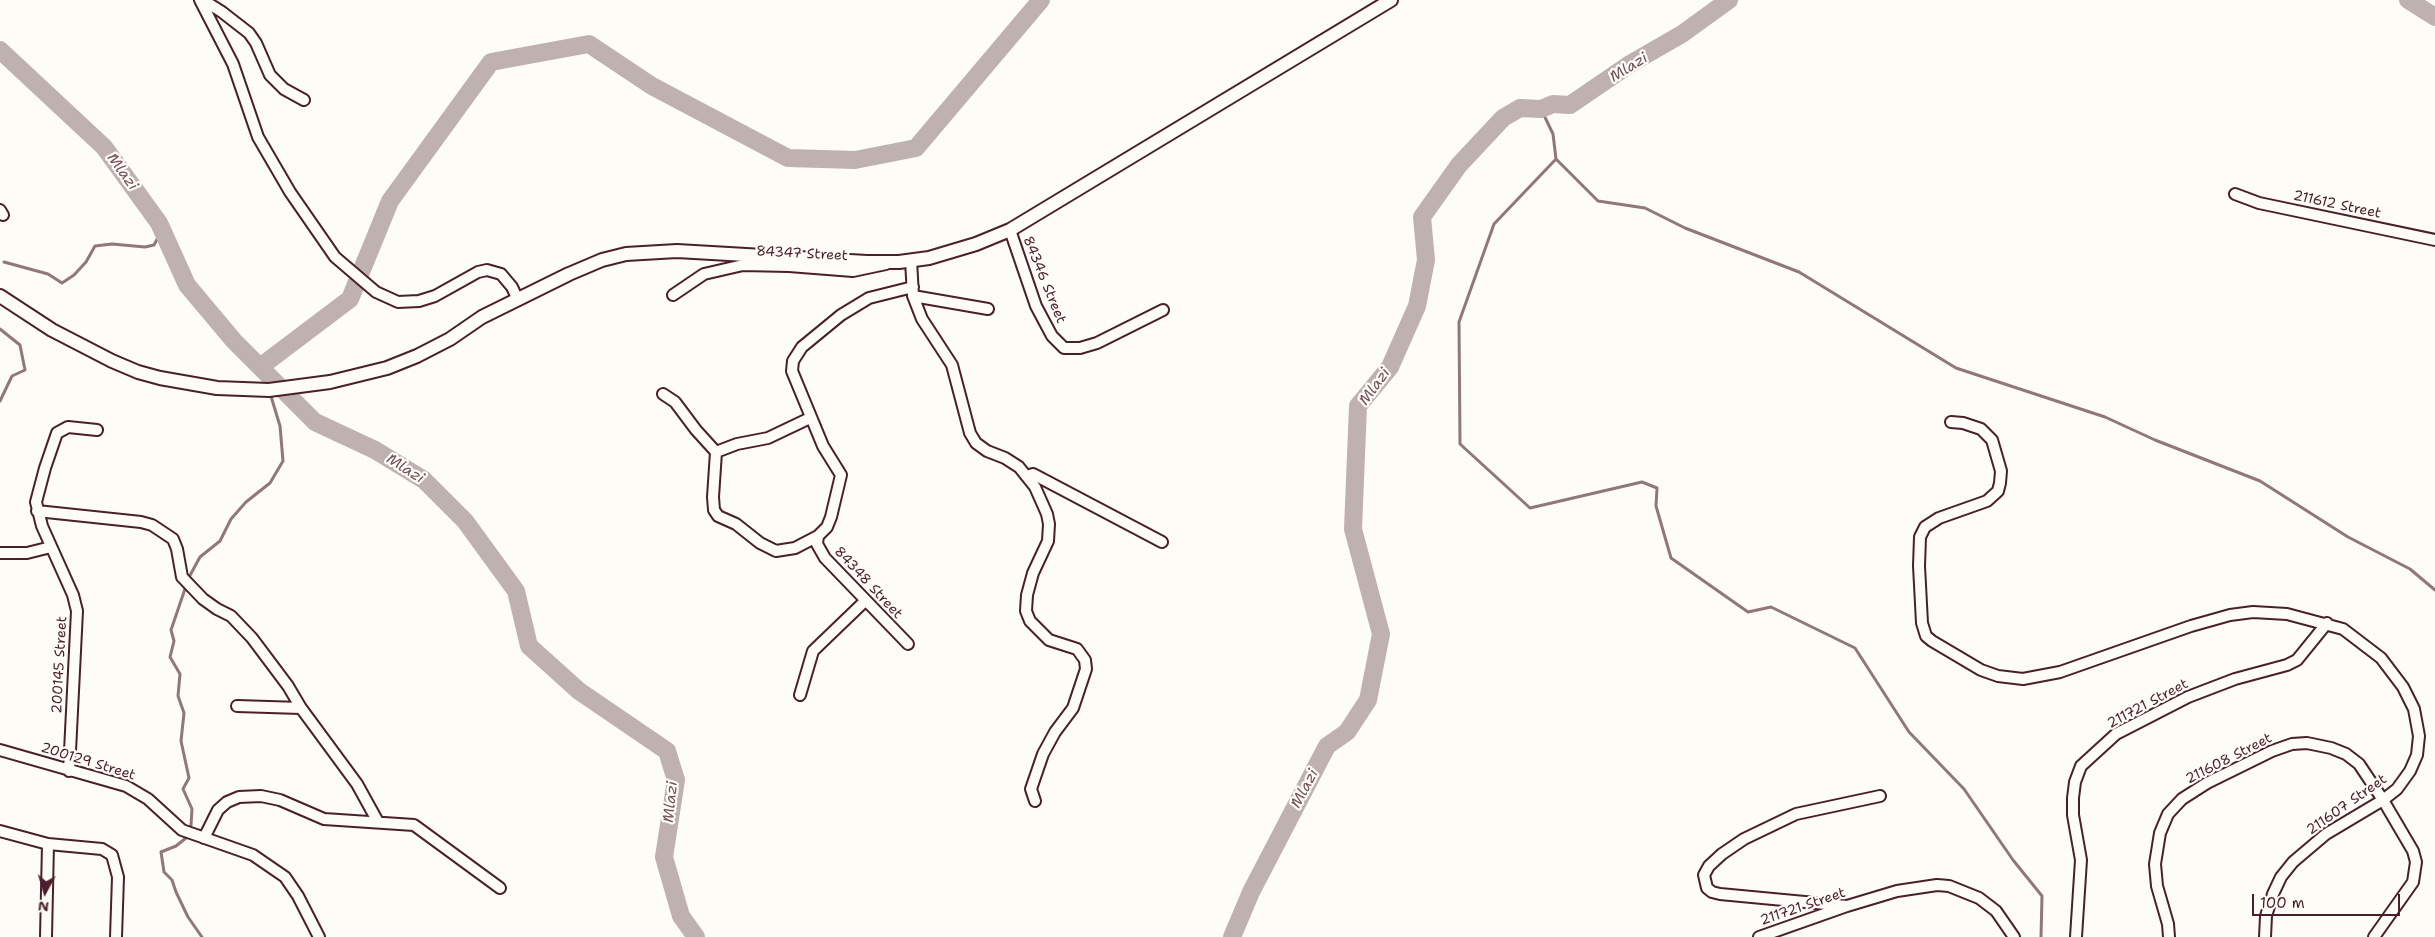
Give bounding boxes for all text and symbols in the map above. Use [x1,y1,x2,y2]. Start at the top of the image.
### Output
water label: Mlazi [1607,49,1651,87]
water label: Mlazi [103,150,141,194]
street label: 211612 Street [2292,187,2382,223]
street label: 84346 Street [1019,234,1069,326]
street label: 84347 Street [756,243,848,265]
water label: Mlazi [1356,365,1394,409]
water label: Mlazi [383,450,427,488]
street label: 84348 Street [830,543,906,623]
street label: 200145 Street [49,616,71,714]
street label: 211721 Street [2105,676,2191,732]
street label: 211608 Street [2183,730,2275,788]
street label: 200129 Street [39,740,137,784]
water label: Mlazi [1287,767,1323,811]
street label: 211607 Street [2304,771,2390,839]
water label: Mlazi [660,781,682,823]
north arrow [20,867,70,917]
scale bar [2255,884,2402,916]
street label: 211721 Street [1758,885,1848,929]
text: 100 m [2260,893,2305,913]
text: N [37,897,50,916]

